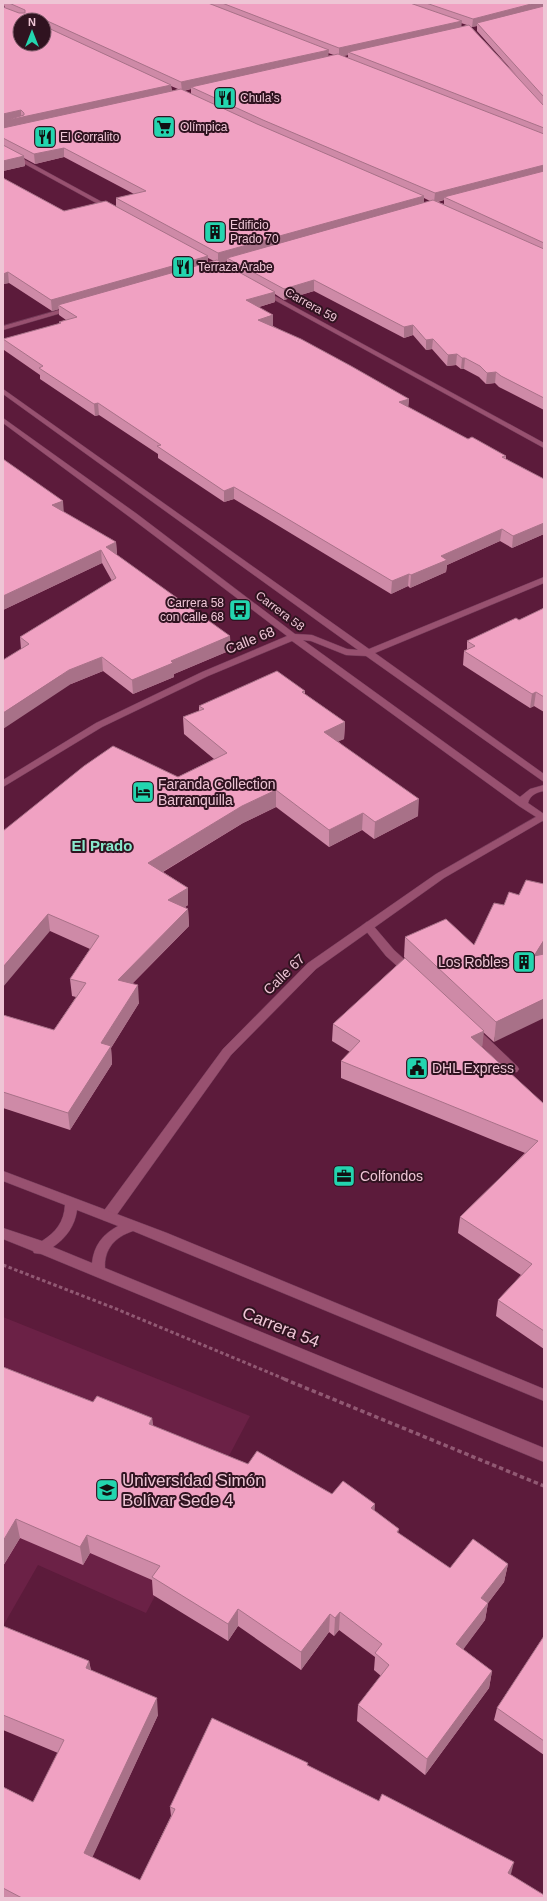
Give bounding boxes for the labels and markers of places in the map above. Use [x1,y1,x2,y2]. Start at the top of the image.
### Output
restaurant icon: Chula's [212,85,238,111]
place label: Chula's [240,91,280,105]
supermarket icon: Olímpica [151,114,177,140]
place label: Olímpica [180,120,228,134]
restaurant icon: El Corralito [32,124,58,150]
place label: El Corralito [60,130,120,144]
place label: Edificio Prado 70 [230,218,279,246]
building icon: Edificio Prado 70 [202,219,228,245]
restaurant icon: Terraza Arabe [170,254,196,280]
place label: Terraza Arabe [198,260,273,274]
place label: Carrera 58 con calle 68 [160,596,224,624]
bus stop icon: Carrera 58 con calle 68 [227,597,253,623]
place label: Faranda Collection Barranquilla [158,776,276,808]
hotel icon: Faranda Collection Barranquilla [130,779,156,805]
building icon: Los Robles [511,949,537,975]
place label: Los Robles [438,954,508,970]
public building icon: DHL Express [404,1055,430,1081]
place label: DHL Express [432,1060,514,1076]
office icon: Colfondos [331,1163,357,1189]
place label: Colfondos [360,1168,423,1184]
place label: Universidad Simón Bolívar Sede 4 [122,1471,265,1510]
school or university icon: Universidad Simón Bolívar Sede 4 [94,1477,120,1503]

